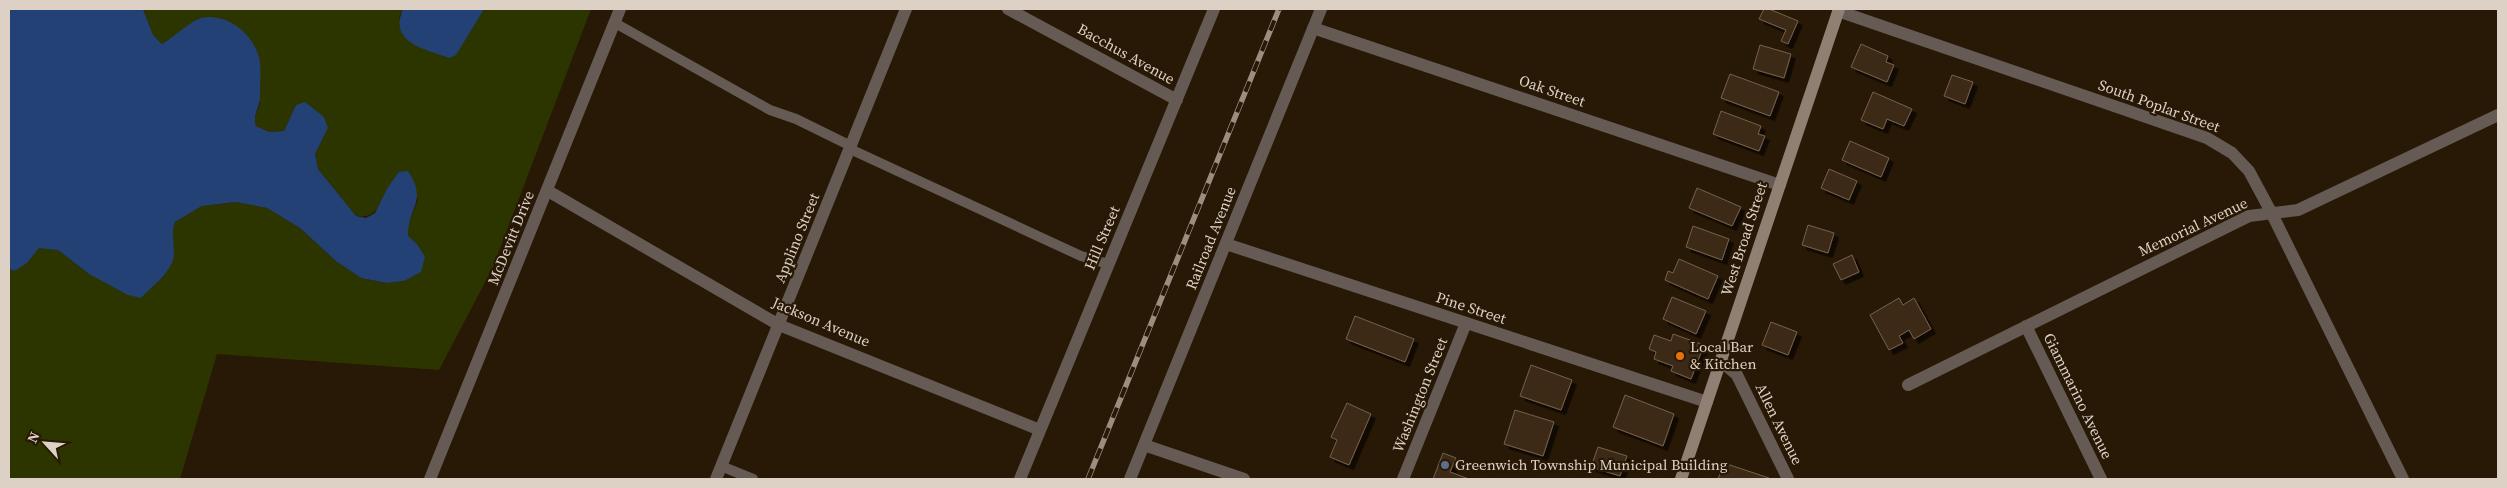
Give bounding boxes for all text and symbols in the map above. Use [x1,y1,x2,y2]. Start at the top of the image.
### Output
street label: Bacchus Avenue [1074,18,1179,89]
street label: Oak Street [1516,69,1588,112]
street label: South Poplar Street [2096,74,2223,137]
street label: West Broad Street [1715,179,1772,298]
street label: Railroad Avenue [1180,183,1241,293]
street label: McDevitt Drive [482,187,539,288]
street label: Applino Street [769,190,824,286]
street label: Memorial Avenue [2135,192,2251,261]
street label: Hill Street [1079,203,1124,273]
street label: Pine Street [1433,286,1509,329]
street label: Jackson Avenue [768,291,874,352]
street label: Giammarino Avenue [2039,329,2118,463]
street label: Washington Street [1387,334,1452,455]
place label: Local Bar & Kitchen [1690,336,1757,374]
marker: Local Bar & Kitchen [1674,350,1686,362]
street label: Allen Avenue [1751,379,1808,468]
north arrow [20,418,70,468]
text: N [22,428,45,446]
place label: Greenwich Township Municipal Building [1455,454,1728,475]
marker: Greenwich Township Municipal Building [1439,459,1451,471]

